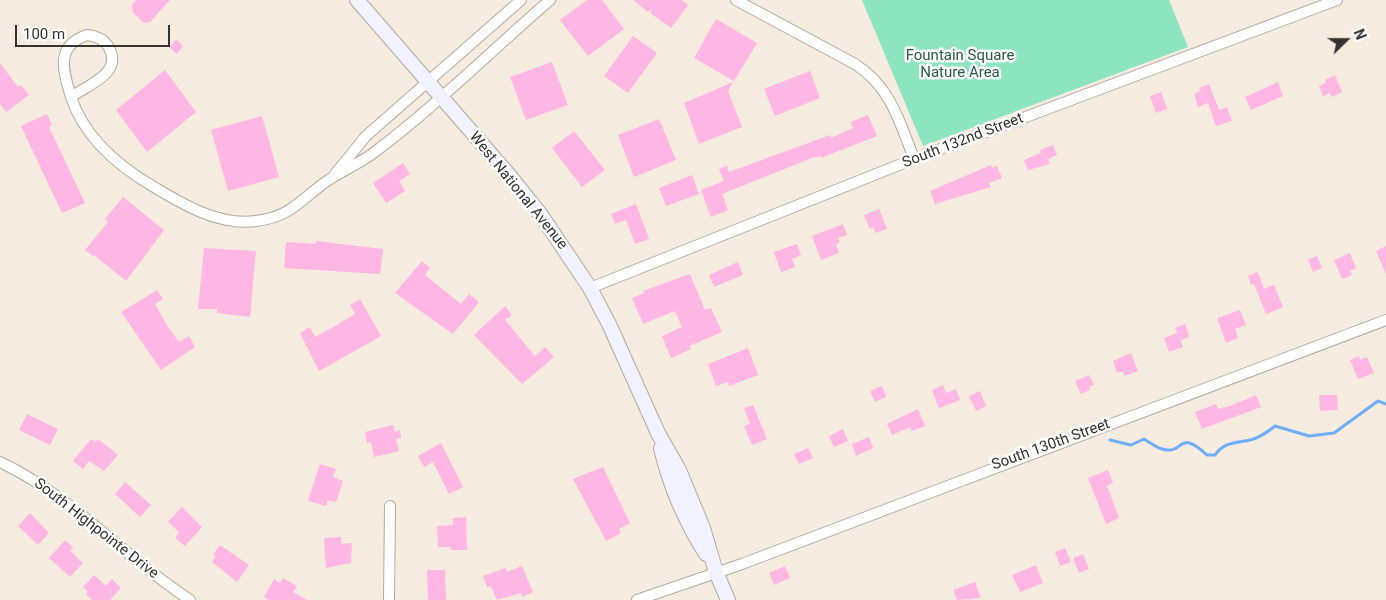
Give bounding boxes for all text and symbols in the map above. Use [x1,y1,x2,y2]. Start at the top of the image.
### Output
scale bar [18,15,172,47]
north arrow [1321,15,1371,65]
text: 100 m [23,25,65,43]
text: N [1351,27,1369,42]
park label: Fountain Square Nature Area [906,47,1014,82]
street label: South 132nd Street [900,110,1026,172]
street label: West National Avenue [465,129,571,253]
street label: South 130th Street [989,415,1113,475]
street label: South Highpointe Drive [30,475,162,583]

